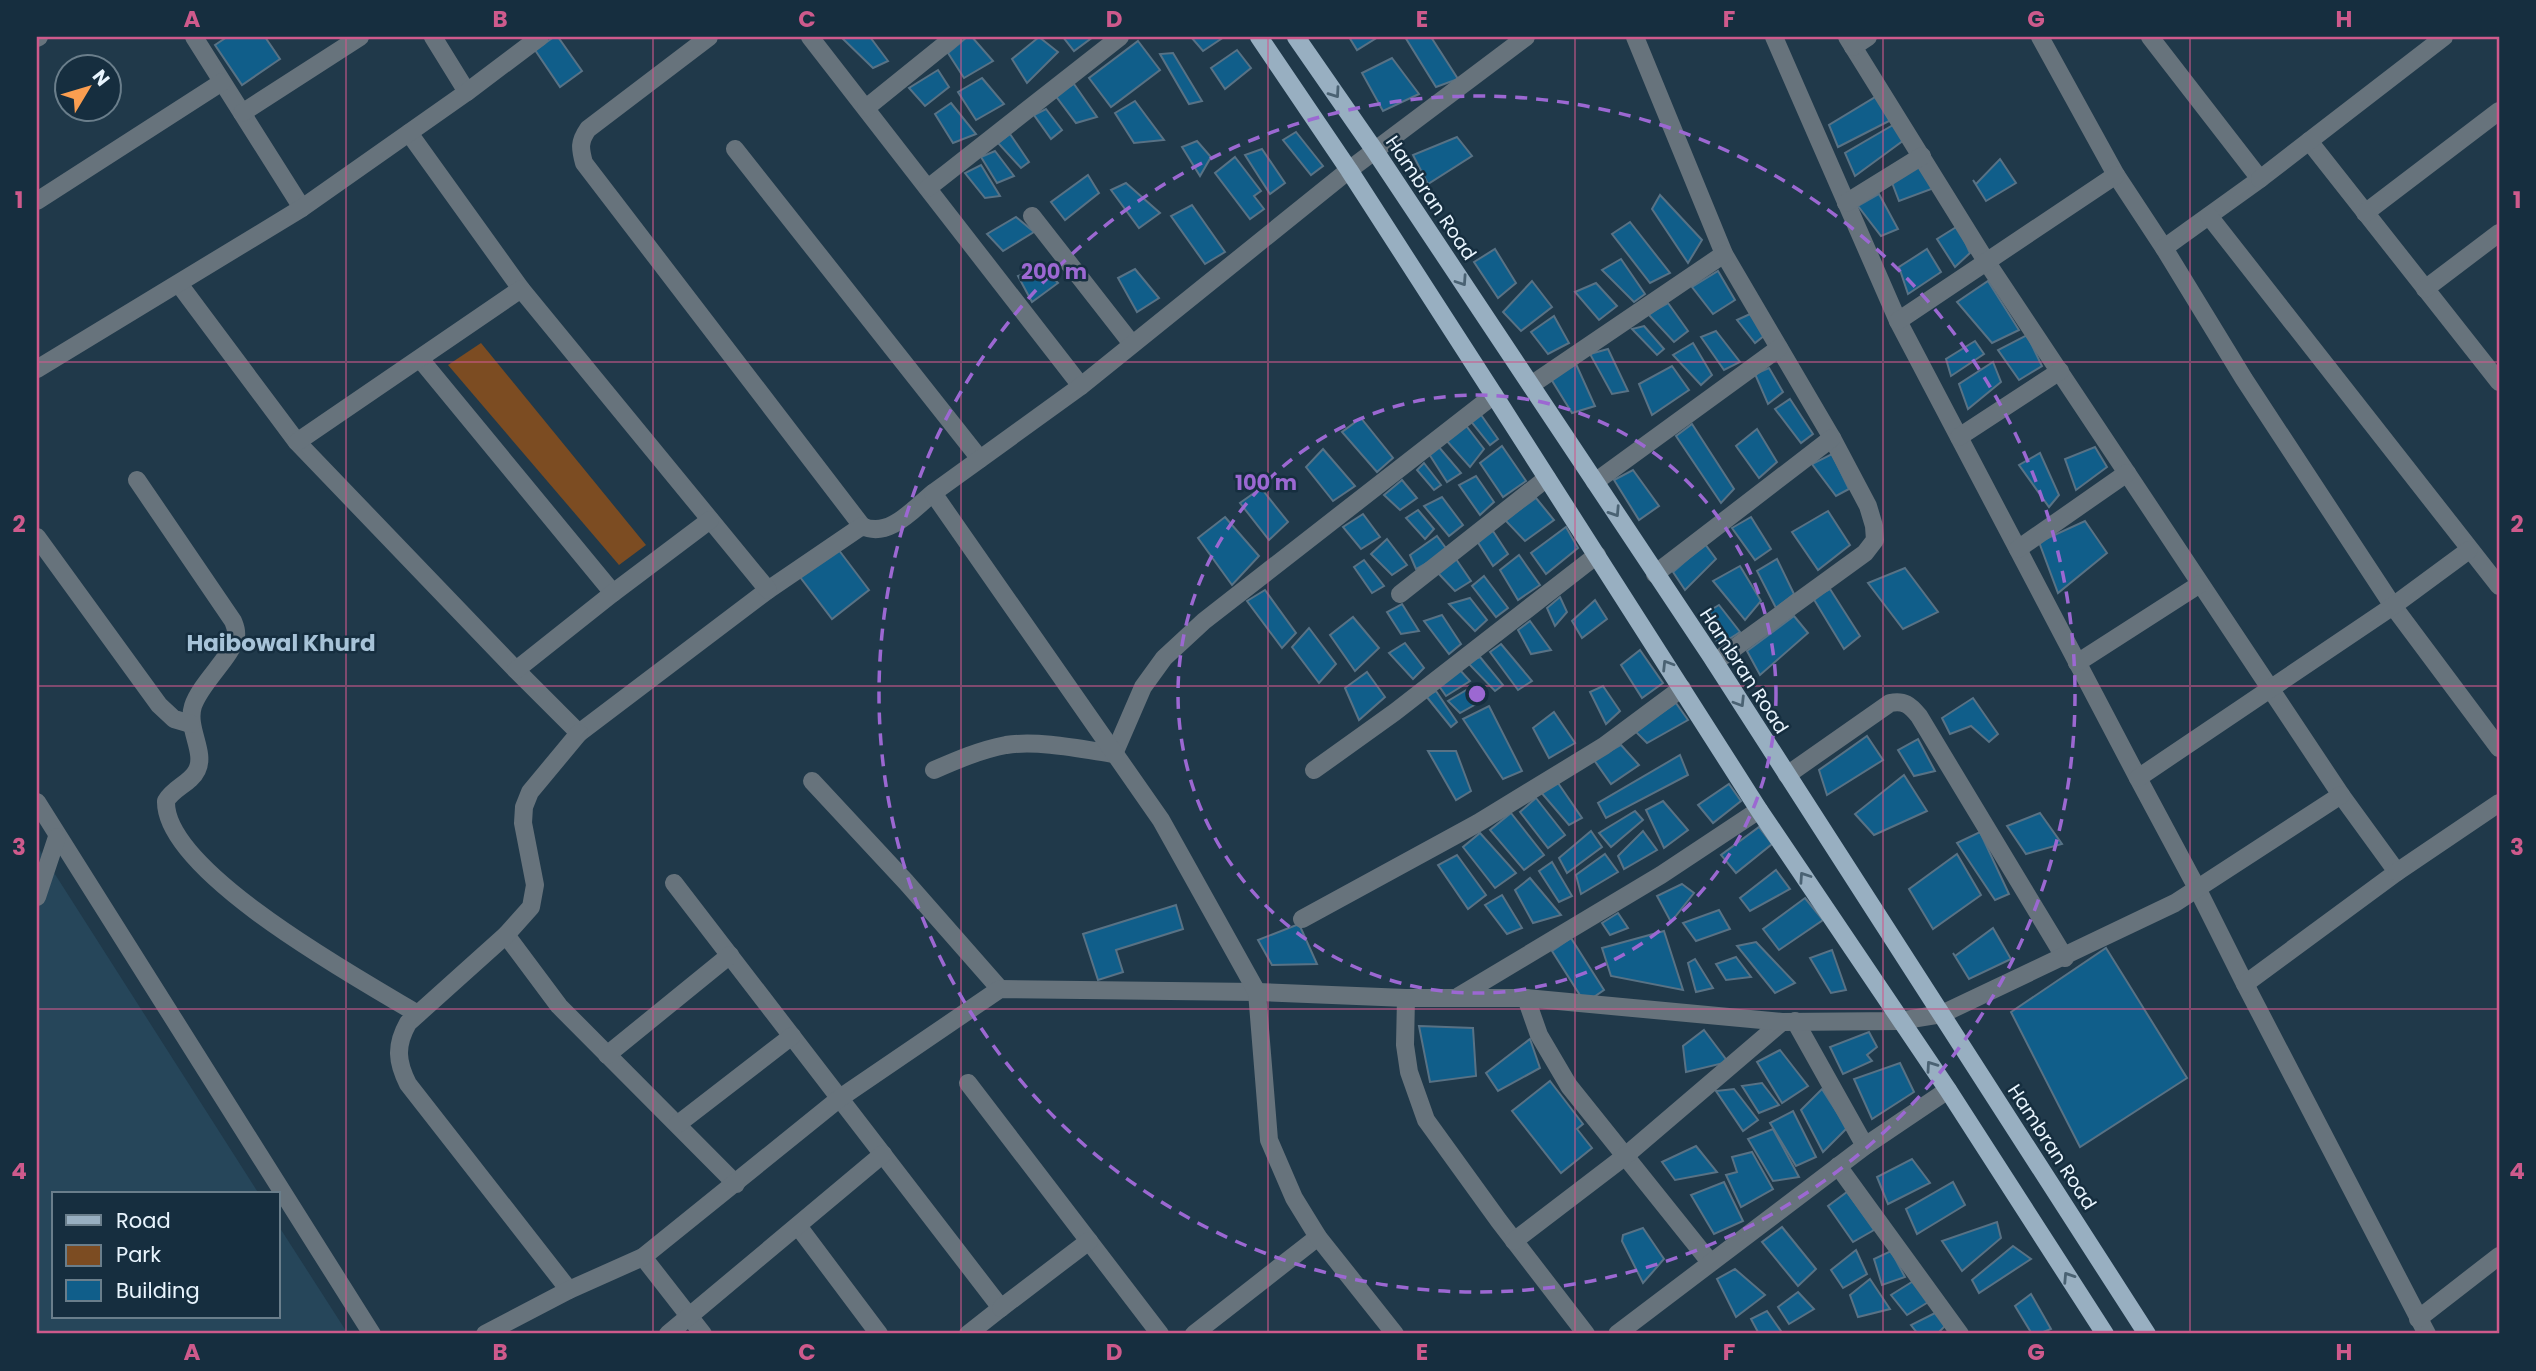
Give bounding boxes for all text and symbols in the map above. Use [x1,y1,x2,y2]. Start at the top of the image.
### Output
text: A [184,3,201,35]
text: B [492,3,508,35]
text: C [798,3,816,35]
text: D [1106,3,1122,35]
text: E [1416,3,1428,35]
text: F [1723,3,1735,35]
text: G [2027,3,2045,35]
text: H [2336,3,2352,35]
north arrow [52,52,122,122]
text: N [86,64,116,92]
one-way arrow [1327,85,1339,98]
street label: Hambran Road [1379,130,1483,266]
text: 1 [15,184,23,216]
text: 1 [2513,184,2521,216]
text: 200 m [1021,257,1087,286]
one-way arrow [1454,274,1467,287]
text: 100 m [1235,468,1297,497]
one-way arrow [1606,504,1619,517]
text: 2 [12,508,26,540]
text: 2 [2510,508,2524,540]
street label: Hambran Road [1693,603,1795,739]
district label: Haibowal Khurd [186,627,376,659]
one-way arrow [1662,660,1675,673]
centre of rings [1465,682,1489,706]
one-way arrow [1732,694,1745,707]
text: 3 [12,831,26,863]
text: 3 [2510,831,2524,863]
one-way arrow [1799,872,1812,885]
one-way arrow [1927,1061,1939,1074]
street label: Hambran Road [2001,1079,2103,1215]
text: 4 [11,1155,27,1187]
text: 4 [2509,1155,2525,1187]
legend [52,1192,280,1318]
text: Road [116,1206,171,1235]
text: Park [116,1240,161,1269]
one-way arrow [2064,1272,2077,1285]
text: Building [116,1276,200,1305]
text: A [184,1336,201,1368]
text: B [492,1336,508,1368]
text: C [798,1336,816,1368]
text: D [1106,1336,1122,1368]
text: E [1416,1336,1428,1368]
text: F [1723,1336,1735,1368]
text: G [2027,1336,2045,1368]
text: H [2336,1336,2352,1368]

